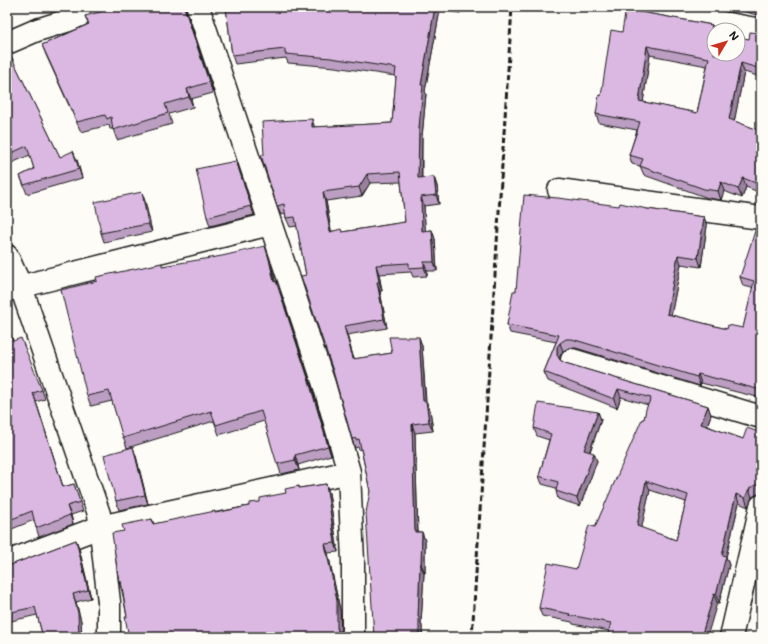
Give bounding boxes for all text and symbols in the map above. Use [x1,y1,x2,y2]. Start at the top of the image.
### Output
north arrow [706,22,746,62]
text: N [726,28,743,43]

